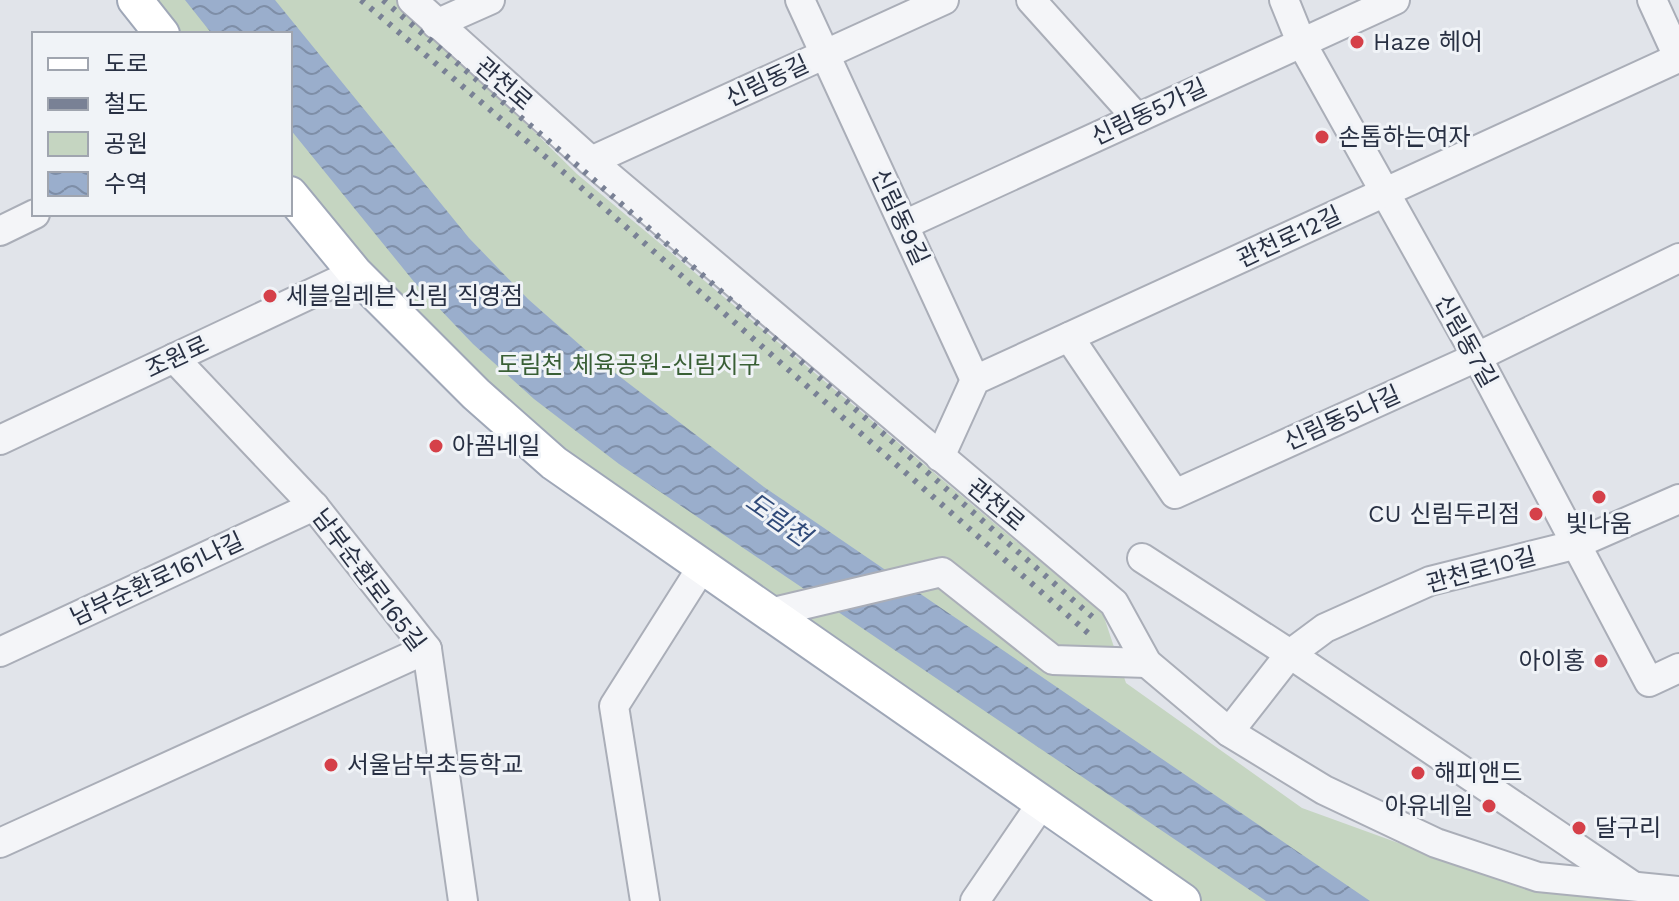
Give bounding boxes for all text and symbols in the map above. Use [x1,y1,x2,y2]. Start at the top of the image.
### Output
place label: Haze 헤어 [1373,28,1483,56]
legend [32,32,292,216]
marker: Haze 헤어 [1348,33,1366,51]
text: 도로 [104,50,148,78]
street label: 신림동길 [721,50,813,112]
street label: 관천로 [470,52,538,116]
street label: 신림동5가길 [1087,73,1211,151]
text: 철도 [104,90,148,118]
place label: 손톱하는여자 [1338,123,1470,151]
marker: 손톱하는여자 [1313,128,1331,146]
text: 공원 [104,130,148,158]
street label: 신림동9길 [866,164,934,270]
text: 수역 [104,170,148,198]
street label: 관천로12길 [1232,201,1346,273]
place label: 세블일레븐 신림 직영점 [286,282,523,310]
marker: 세블일레븐 신림 직영점 [261,287,279,305]
street label: 신림동7길 [1429,290,1503,392]
street label: 조원로 [141,330,213,384]
park label: 도림천 체육공원-신림지구 [497,351,761,379]
street label: 신림동5나길 [1279,380,1405,456]
place label: 아꼼네일 [452,432,540,460]
marker: 아꼼네일 [427,437,445,455]
street label: 관천로 [962,473,1030,537]
water label: 도림천 [740,486,819,554]
marker: 빛나움 [1590,488,1608,506]
place label: CU 신림두리점 [1368,500,1520,528]
street label: 남부순환로165길 [307,504,431,656]
marker: CU 신림두리점 [1527,505,1545,523]
place label: 빛나움 [1566,510,1632,538]
street label: 남부순환로161나길 [66,527,248,631]
street label: 관천로10길 [1423,542,1539,598]
place label: 아이홍 [1519,647,1585,675]
marker: 아이홍 [1592,652,1610,670]
place label: 서울남부초등학교 [347,751,524,779]
marker: 서울남부초등학교 [322,756,340,774]
place label: 해피앤드 [1434,759,1522,787]
marker: 해피앤드 [1409,764,1427,782]
place label: 아유네일 [1385,792,1473,820]
marker: 아유네일 [1480,797,1498,815]
place label: 달구리 [1595,814,1661,842]
marker: 달구리 [1570,819,1588,837]

